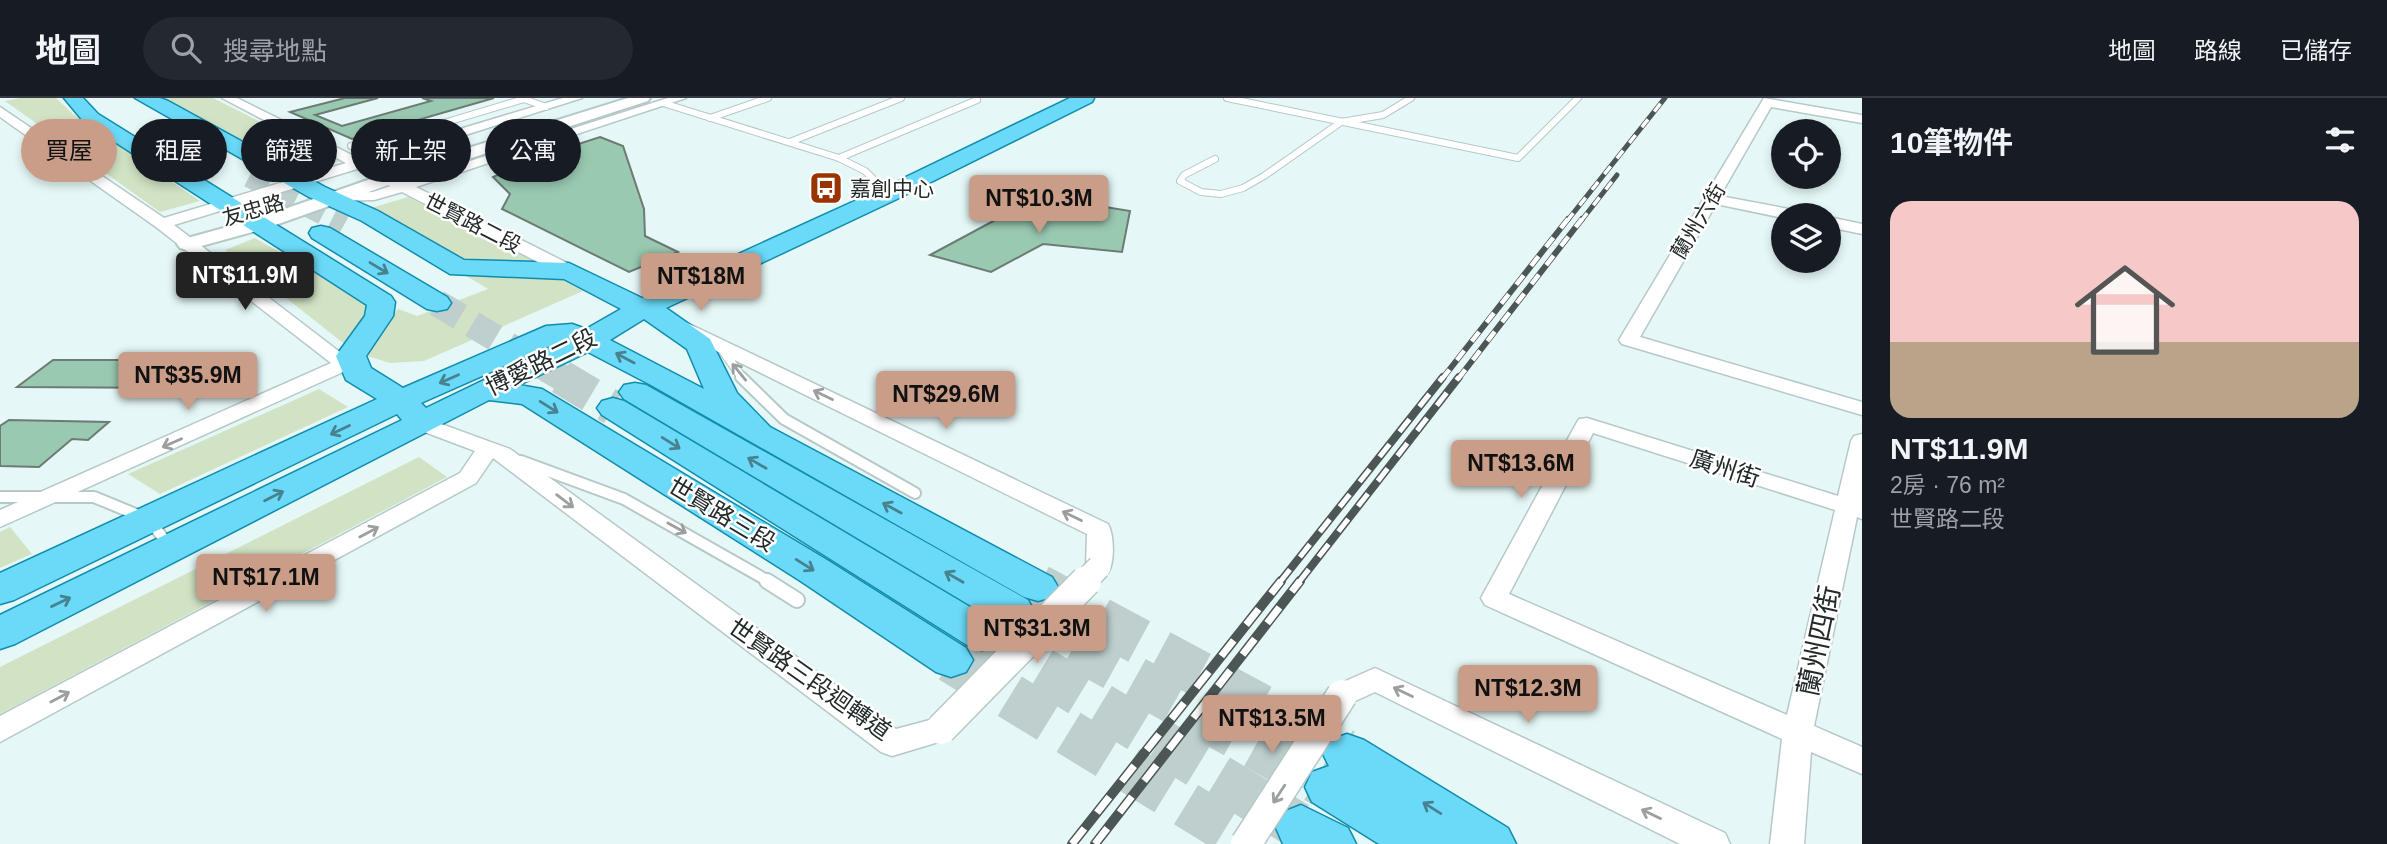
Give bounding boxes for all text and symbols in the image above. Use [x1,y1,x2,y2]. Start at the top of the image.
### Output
search box [143,17,633,80]
icon: search [167,29,205,67]
text: 地圖 [35,32,101,69]
text: 搜尋地點 [223,36,327,66]
text: 地圖 [2108,37,2156,64]
text: 路線 [2194,37,2242,64]
text: 已儲存 [2280,37,2352,64]
chip: 買屋 [21,119,117,182]
chip: 租屋 [131,119,227,182]
chip: 篩選 [241,119,337,182]
chip: 新上架 [351,119,471,182]
chip: 公寓 [485,119,581,182]
map controls [1771,119,1841,273]
button: locate [1771,119,1841,189]
icon: filters [2321,121,2359,159]
text: 10筆物件 [1890,126,2013,159]
bus stop icon: 嘉創中心 [807,169,845,207]
pin: NT$10.3M [967,176,1111,235]
place label: 嘉創中心 [850,177,934,200]
street label: 蘭州六街 [1667,179,1729,263]
text: NT$10.3M [985,185,1093,211]
street label: 世賢路二段 [421,189,525,257]
street label: 友忠路 [220,190,286,230]
button: layers [1771,203,1841,273]
icon: home [2062,247,2188,373]
pin: NT$11.9M [173,252,317,312]
pin: NT$18M [644,254,758,313]
one-way arrow [368,261,388,275]
text: NT$11.9M [192,262,298,288]
text: NT$18M [657,263,745,289]
street label: 博愛路二段 [481,324,601,400]
one-way arrow [615,351,636,365]
pin: NT$35.9M [116,352,260,412]
text: NT$35.9M [134,362,242,388]
one-way arrow [731,364,746,382]
pin: NT$29.6M [874,372,1018,431]
one-way arrow [439,373,461,386]
text: NT$29.6M [892,381,1000,407]
one-way arrow [813,388,834,402]
one-way arrow [538,400,558,414]
one-way arrow [330,424,351,437]
text: NT$11.9M [1890,432,2028,465]
one-way arrow [161,437,183,450]
one-way arrow [661,437,681,451]
pin: NT$13.6M [1449,440,1593,500]
street label: 廣州街 [1687,444,1763,492]
text: NT$13.6M [1467,450,1575,476]
one-way arrow [747,456,767,470]
street label: 世賢路三段 [664,472,780,556]
text: 2房 · 76 m² [1890,472,2005,498]
one-way arrow [263,489,284,503]
one-way arrow [555,494,574,508]
one-way arrow [883,501,903,515]
text: 世賢路二段 [1890,506,2005,532]
one-way arrow [1062,509,1083,523]
one-way arrow [666,522,687,535]
one-way arrow [358,525,378,539]
pin: NT$17.1M [194,554,338,614]
one-way arrow [795,557,814,572]
text: NT$17.1M [212,564,320,590]
one-way arrow [944,570,964,584]
street label: 蘭州四街 [1792,583,1846,699]
one-way arrow [50,595,71,609]
pin: NT$31.3M [965,606,1109,665]
street label: 世賢路三段迴轉道 [724,613,896,745]
text: NT$31.3M [983,615,1091,641]
pin: NT$12.3M [1456,666,1600,725]
text: NT$12.3M [1474,675,1582,701]
one-way arrow [1393,685,1414,699]
one-way arrow [49,690,70,704]
pin: NT$13.5M [1200,696,1344,755]
text: NT$13.5M [1218,705,1326,731]
one-way arrow [1271,784,1286,803]
one-way arrow [1423,800,1443,814]
one-way arrow [1641,807,1662,820]

